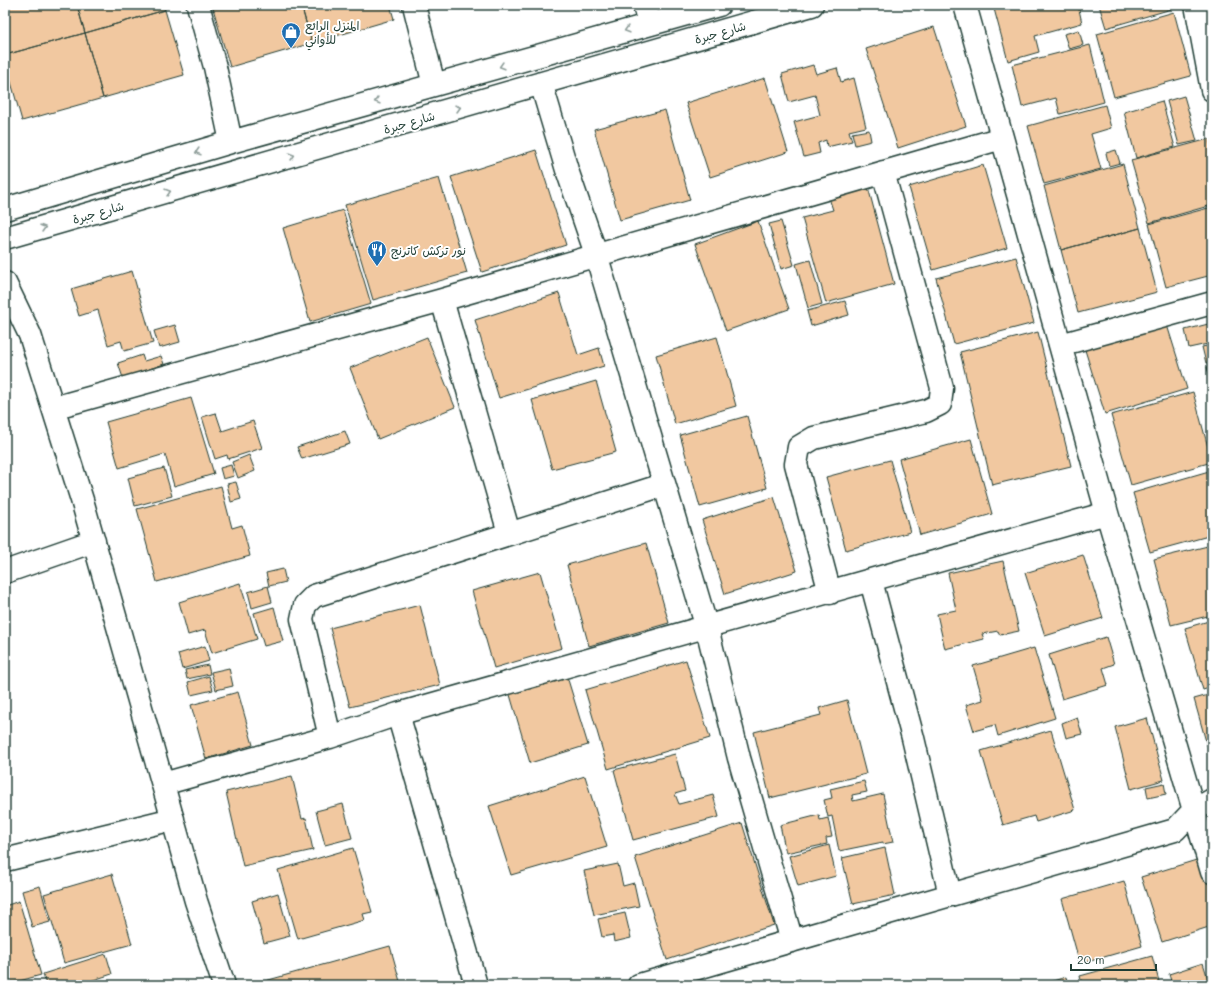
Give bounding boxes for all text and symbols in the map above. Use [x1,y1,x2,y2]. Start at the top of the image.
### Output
place label: المنزل الرائع للأواني [305,17,359,51]
street label: شارع جبرة [692,17,748,49]
shop icon: المنزل الرائع للأواني [280,21,302,49]
one-way arrow [624,26,631,34]
one-way arrow [499,61,506,70]
one-way arrow [374,96,381,105]
one-way arrow [454,104,461,113]
street label: شارع جبرة [381,107,437,139]
one-way arrow [195,147,202,156]
one-way arrow [289,152,296,160]
one-way arrow [164,188,171,197]
street label: شارع جبرة [70,197,126,229]
one-way arrow [39,224,46,233]
restaurant icon: نور تركش كاترنج [366,239,388,267]
place label: نور تركش كاترنج [391,242,466,260]
scale bar [1071,946,1156,972]
text: 20 m [1077,951,1105,967]

